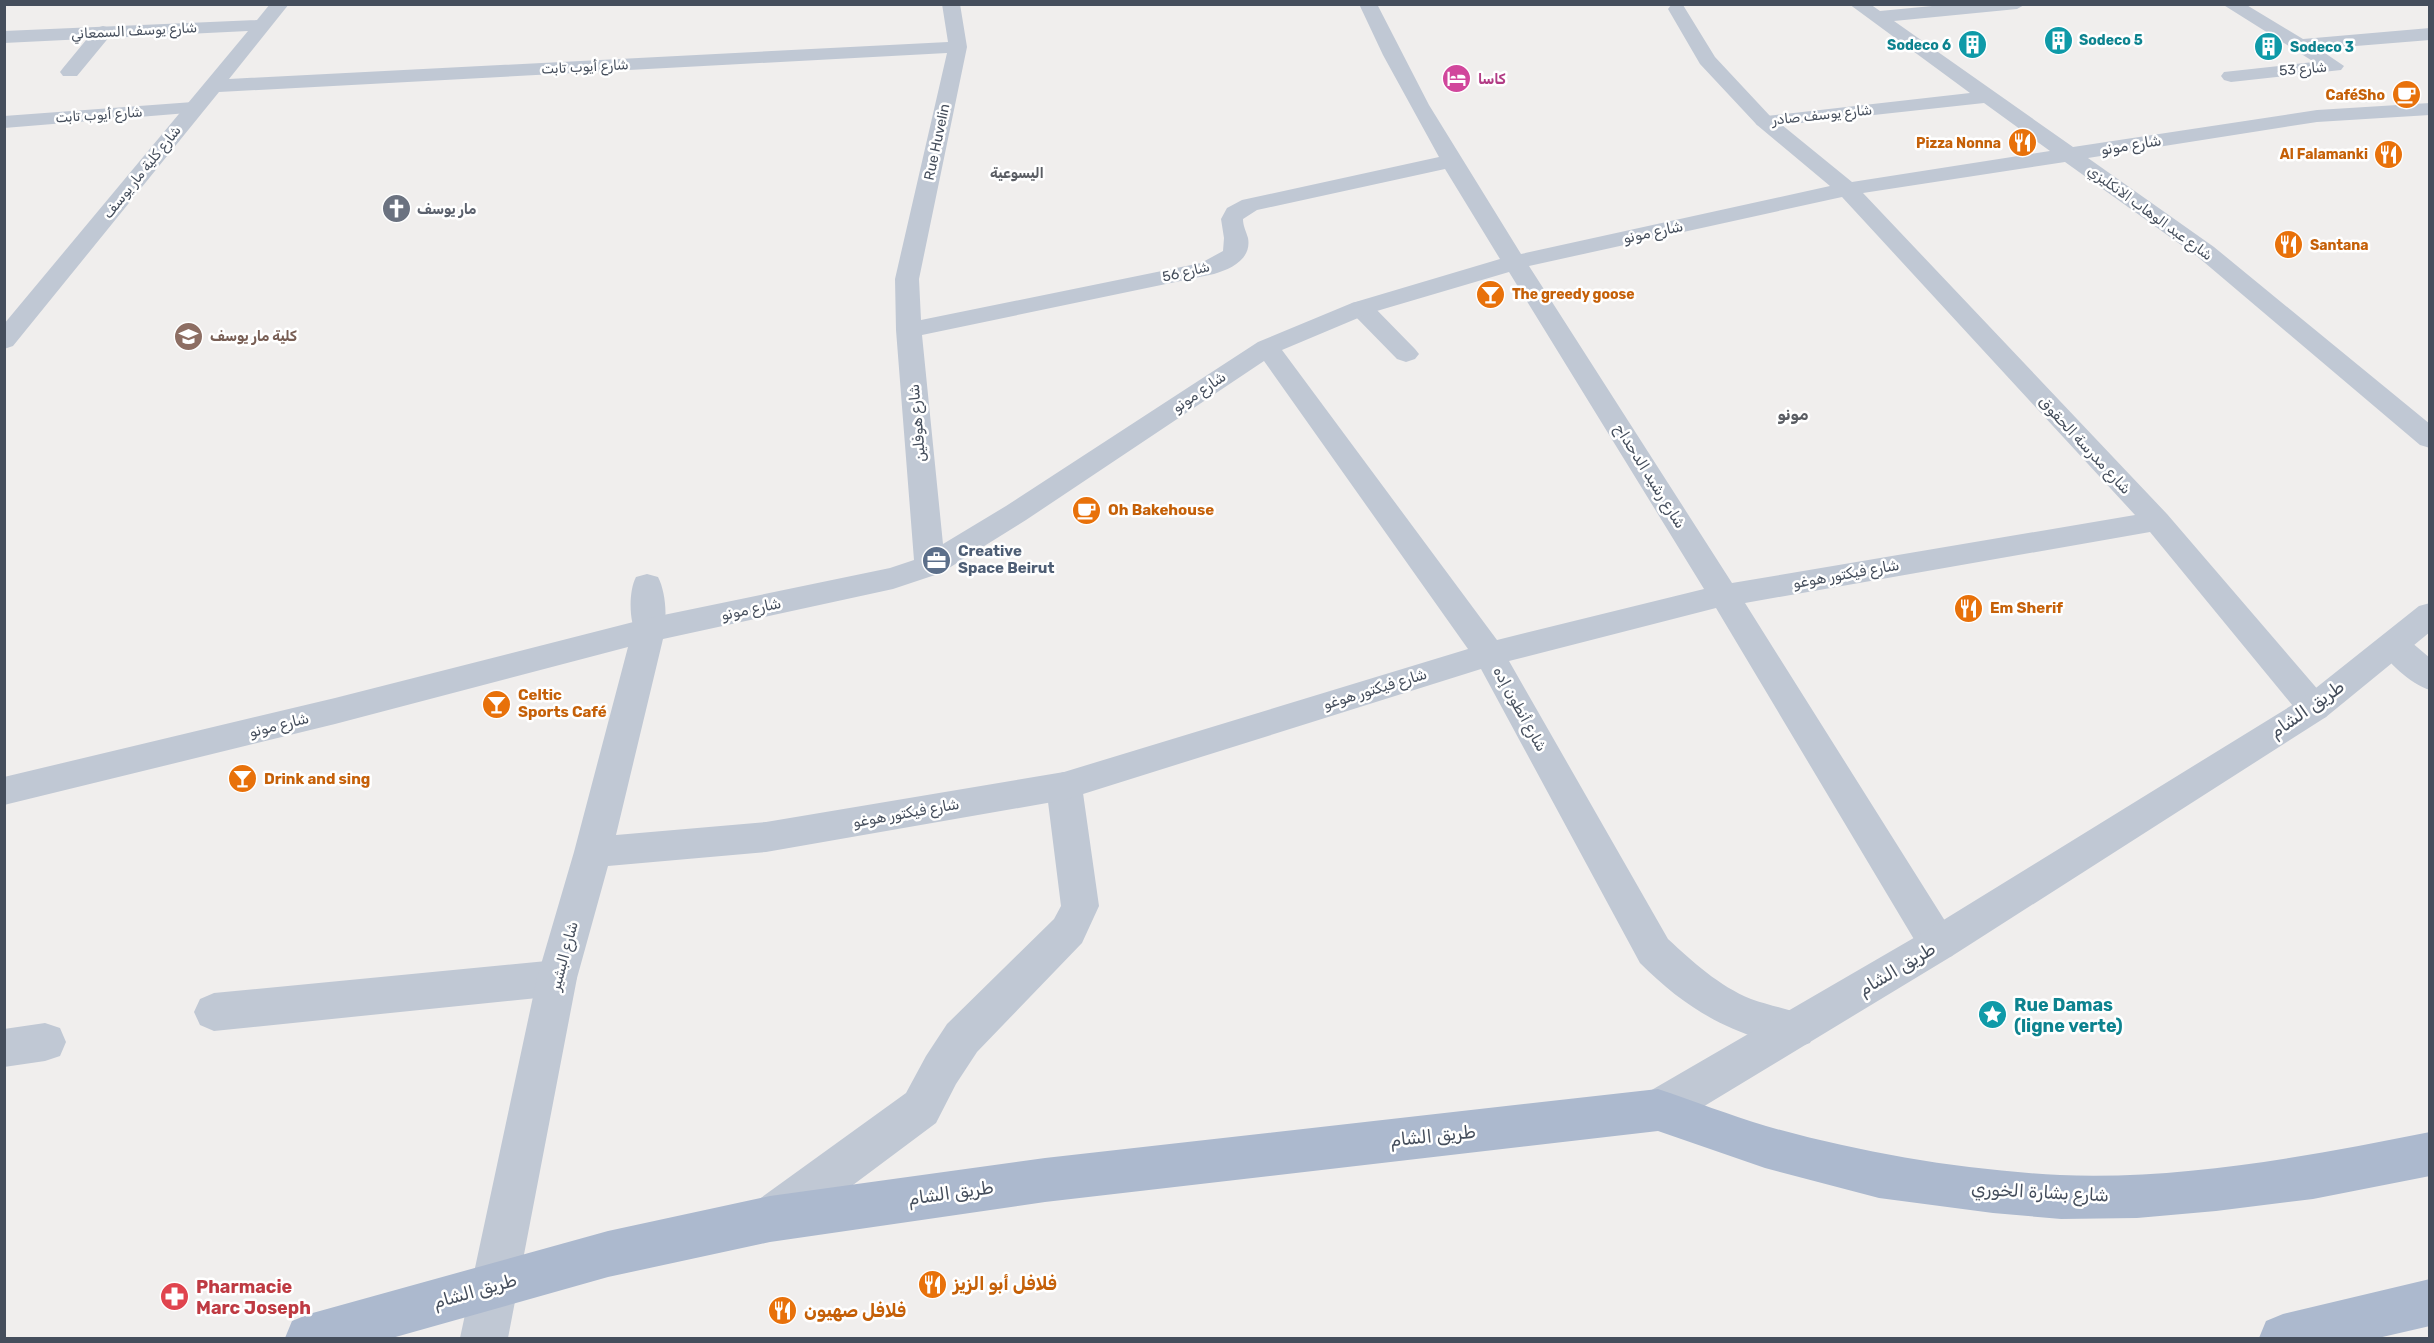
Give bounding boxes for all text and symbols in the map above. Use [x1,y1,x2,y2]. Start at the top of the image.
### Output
street label: شارع يوسف السمعاني [71,19,198,45]
building icon: Sodeco 5 [2042,24,2074,56]
building icon: Sodeco 6 [1956,29,1988,61]
building icon: Sodeco 3 [2253,31,2285,63]
place label: Sodeco 5 [2079,32,2143,49]
place label: Sodeco 6 [1887,37,1951,54]
place label: Sodeco 3 [2290,39,2354,56]
street label: شارع أيوب تابت [541,56,629,80]
street label: شارع 53 [2278,58,2328,82]
hotel icon: كاسا [1441,63,1473,95]
place label: كاسا [1478,71,1506,88]
cafe icon: CaféSho [2390,79,2422,111]
place label: CaféSho [2326,87,2385,104]
street label: شارع يوسف صادر [1770,101,1873,131]
street label: Rue Huvelin [921,102,953,182]
street label: شارع أيوب تابت [55,103,143,129]
street label: شارع كلية مار يوسف [99,122,186,223]
restaurant icon: Pizza Nonna [2006,127,2038,159]
street label: شارع مونو [2099,131,2163,161]
place label: Pizza Nonna [1916,135,2001,152]
restaurant icon: Al Falamanki [2373,138,2405,170]
place label: Al Falamanki [2280,146,2368,163]
street label: شارع عبد الوهاب الانكليزي [2083,162,2216,266]
district label: اليسوعية [990,165,1044,182]
church icon: مار يوسف [380,193,412,225]
place label: مار يوسف [417,201,476,218]
street label: شارع مونو [1621,217,1685,249]
restaurant icon: Santana [2273,229,2305,261]
place label: Santana [2310,237,2369,254]
street label: شارع 56 [1161,258,1212,288]
bar icon: The greedy goose [1475,278,1507,310]
place label: The greedy goose [1512,286,1635,303]
school or university icon: كلية مار يوسف [173,320,205,352]
place label: كلية مار يوسف [210,328,297,345]
street label: شارع مونو [1169,367,1230,418]
street label: شارع هوفلين [905,383,931,463]
street label: شارع مدرسة الحقوق [2034,392,2135,499]
district label: مونو [1777,405,1809,424]
street label: شارع رشيد الدحداح [1609,420,1689,533]
cafe icon: Oh Bakehouse [1071,494,1103,526]
place label: Oh Bakehouse [1108,501,1214,519]
place label: Creative Space Beirut [958,542,1054,577]
office icon: Creative Space Beirut [921,544,953,576]
street label: شارع فيكتور هوغو [1791,556,1901,594]
restaurant icon: Em Sherif [1953,592,1985,624]
street label: شارع مونو [719,594,783,626]
place label: Em Sherif [1990,599,2063,617]
street label: شارع أنطون إده [1487,663,1551,756]
street label: شارع فيكتور هوغو [1321,665,1430,715]
street label: طريق الشام [2266,675,2348,743]
place label: Celtic Sports Café [518,686,607,721]
bar icon: Celtic Sports Café [481,688,513,720]
street label: شارع مونو [247,709,311,743]
bar icon: Drink and sing [227,763,259,795]
place label: Drink and sing [264,770,370,788]
street label: شارع فيكتور هوغو [851,795,961,833]
street label: شارع البشير [546,919,584,994]
street label: طريق الشام [1855,937,1939,1001]
place label: Rue Damas (ligne verte) [2014,994,2123,1037]
place icon: Rue Damas (ligne verte) [1977,999,2009,1031]
street label: طريق الشام [1389,1121,1477,1151]
street label: طريق الشام [907,1176,995,1210]
street label: شارع بشارة الخوري [1970,1177,2110,1208]
restaurant icon: فلافل أبو الزيز [916,1268,948,1300]
street label: طريق الشام [431,1269,519,1313]
place label: فلافل أبو الزيز [952,1273,1057,1295]
place label: Pharmacie Marc Joseph [196,1276,311,1319]
pharmacy icon: Pharmacie Marc Joseph [159,1281,191,1313]
restaurant icon: فلافل صهيون [767,1295,799,1327]
place label: فلافل صهيون [804,1300,906,1322]

